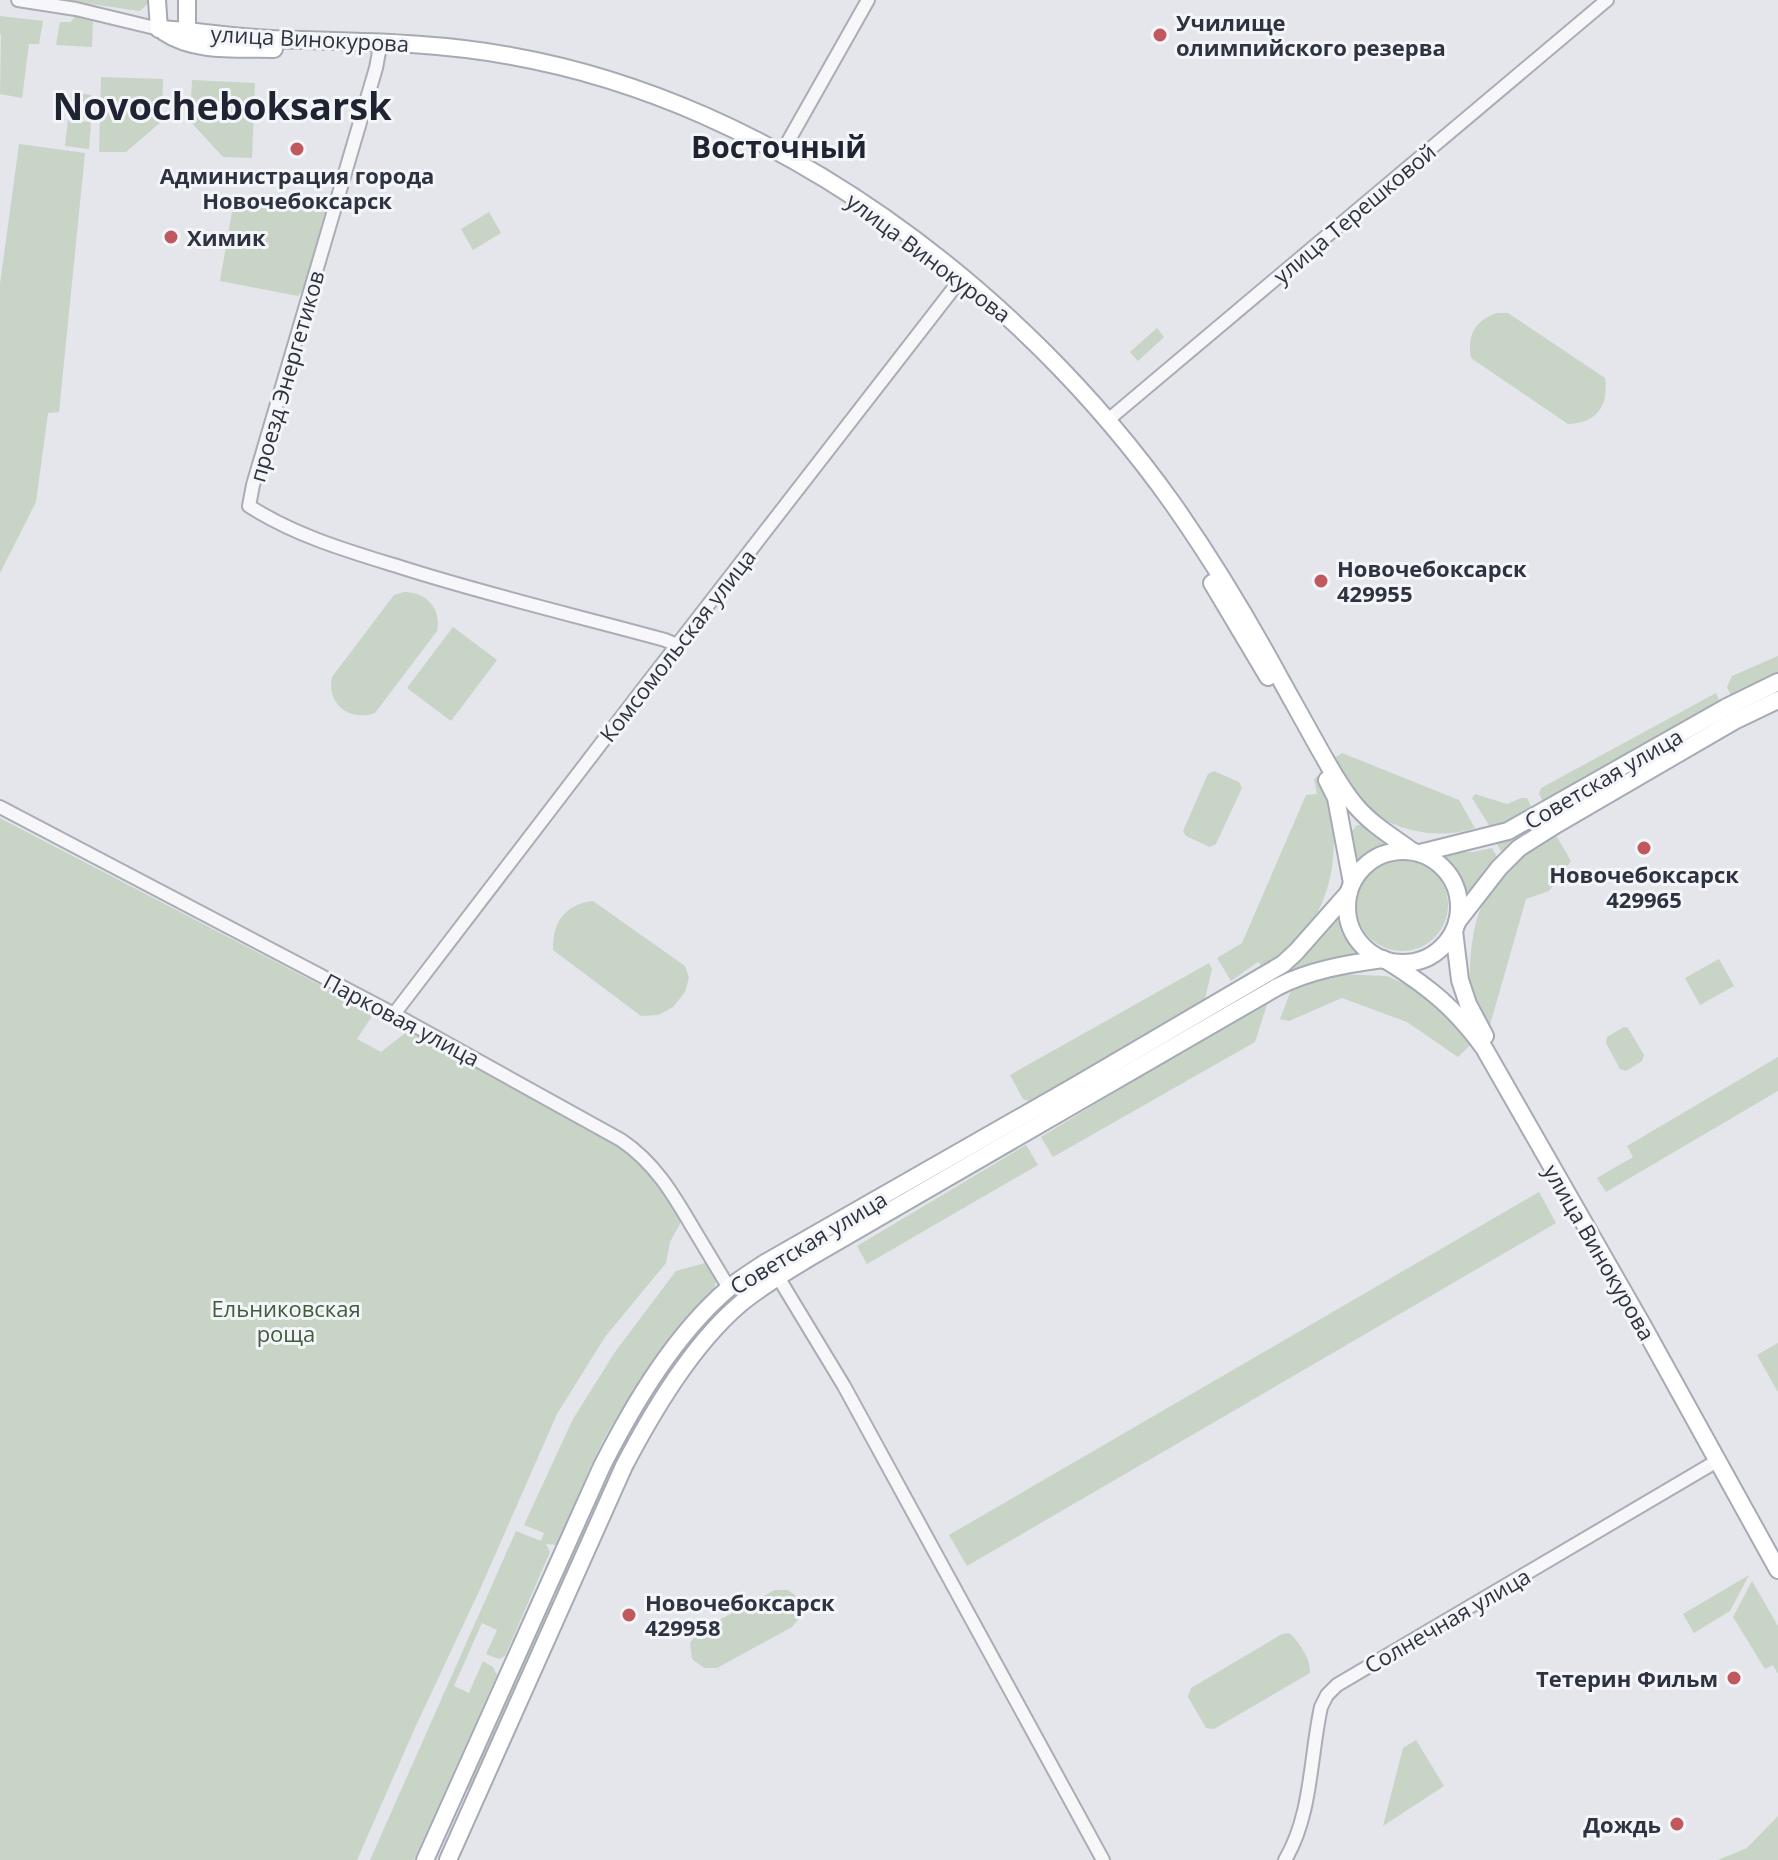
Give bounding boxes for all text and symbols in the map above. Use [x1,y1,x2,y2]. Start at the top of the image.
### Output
place label: Училище олимпийского резерва [1176,7,1446,62]
street label: улица Винокурова [210,18,410,58]
marker: Училище олимпийского резерва [1151,26,1169,44]
district label: Novocheboksarsk [52,79,392,131]
district label: Восточный [691,126,867,167]
street label: улица Терешковой [1266,136,1442,290]
marker: Администрация города Новочебоксарск [288,140,306,158]
place label: Администрация города Новочебоксарск [160,160,434,215]
street label: улица Винокурова [841,185,1017,329]
place label: Химик [187,222,266,252]
marker: Химик [162,228,180,246]
street label: проезд Энергетиков [241,267,331,485]
street label: Комсомольская улица [592,542,762,748]
place label: Новочебоксарск 429955 [1337,553,1527,608]
marker: Новочебоксарск 429955 [1312,572,1330,590]
street label: Советская улица [1518,720,1688,836]
marker: Новочебоксарск 429965 [1635,839,1653,857]
place label: Новочебоксарск 429965 [1549,859,1739,914]
street label: Парковая улица [319,965,485,1073]
street label: улица Винокурова [1537,1158,1663,1346]
street label: Советская улица [724,1183,892,1301]
park label: Ельниковская роща [211,1293,361,1348]
street label: Солнечная улица [1359,1560,1535,1680]
place label: Новочебоксарск 429958 [645,1587,835,1642]
marker: Новочебоксарск 429958 [620,1606,638,1624]
place label: Тетерин Фильм [1536,1663,1718,1693]
marker: Тетерин Фильм [1725,1669,1743,1687]
place label: Дождь [1583,1809,1661,1839]
marker: Дождь [1668,1815,1686,1833]

